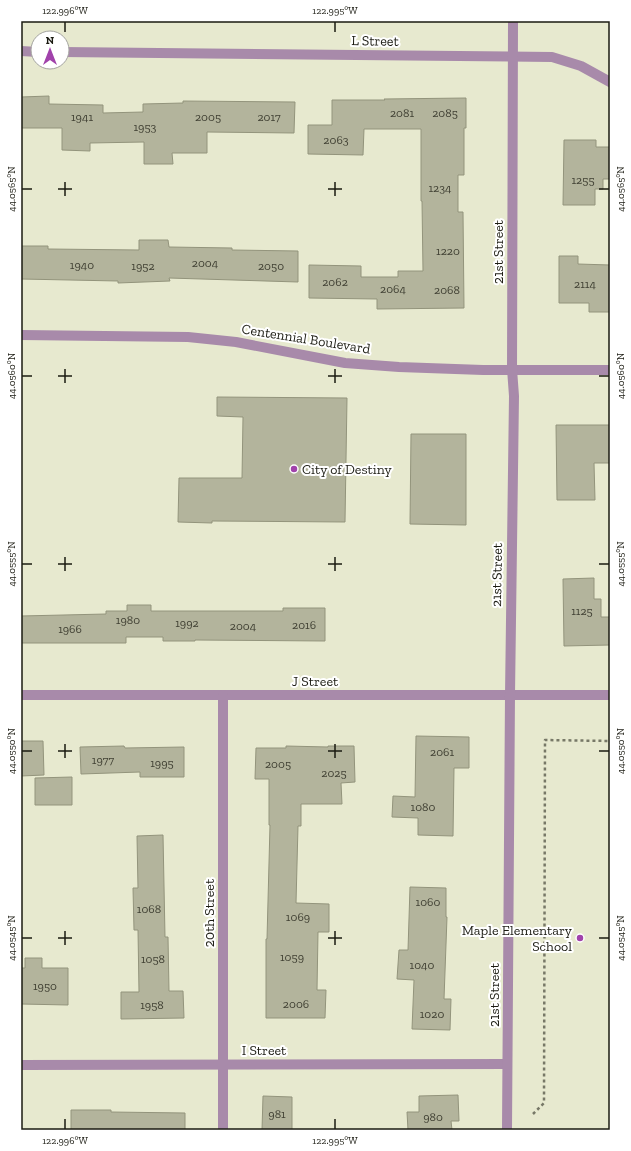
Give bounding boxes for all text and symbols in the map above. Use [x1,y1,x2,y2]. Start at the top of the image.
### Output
text: 122.996°W [42,5,88,17]
text: 122.995°W [312,5,358,17]
north arrow [30,30,70,70]
street label: L Street [351,32,400,50]
text: N [46,34,55,47]
house number: 2081 [390,106,414,120]
house number: 2085 [432,106,458,120]
house number: 1941 [71,110,93,124]
house number: 2005 [195,110,221,124]
house number: 2017 [257,110,281,124]
house number: 1953 [133,120,157,134]
house number: 2063 [323,133,349,147]
text: 44.0565°N [6,166,18,212]
text: 44.0565°N [615,166,627,212]
house number: 1255 [571,173,595,187]
house number: 1234 [428,181,452,195]
street label: 21st Street [490,219,507,284]
house number: 1220 [436,244,460,258]
house number: 2004 [192,256,219,270]
house number: 1940 [70,258,94,272]
house number: 1952 [131,259,155,273]
house number: 2050 [258,259,284,273]
house number: 2062 [322,275,348,289]
house number: 2114 [574,277,596,291]
house number: 2064 [380,282,406,296]
house number: 2068 [434,283,460,297]
street label: Centennial Boulevard [240,320,372,358]
text: 44.0560°N [6,352,18,399]
text: 44.0560°N [615,352,627,399]
place label: City of Destiny [302,461,392,478]
marker: City of Destiny [289,464,299,474]
text: 44.0555°N [6,541,18,587]
text: 44.0555°N [615,541,627,587]
street label: 21st Street [488,542,506,607]
house number: 1125 [571,604,593,618]
house number: 1980 [116,613,140,627]
house number: 1992 [175,616,199,630]
house number: 2016 [292,618,316,632]
house number: 2004 [230,619,257,633]
house number: 1966 [58,622,82,636]
street label: J Street [292,673,339,690]
text: 44.0550°N [6,727,18,774]
text: 44.0550°N [615,727,627,774]
house number: 2061 [430,745,454,759]
house number: 1977 [92,753,114,767]
house number: 1995 [150,756,174,770]
house number: 2005 [265,757,291,771]
house number: 2025 [321,766,347,780]
house number: 1080 [411,800,436,814]
street label: 20th Street [201,878,218,947]
house number: 1060 [416,895,440,909]
house number: 1068 [137,902,161,916]
house number: 1069 [286,910,310,924]
text: 44.0545°N [6,915,18,961]
text: 44.0545°N [615,915,627,961]
place label: Maple Elementary School [462,922,573,955]
marker: Maple Elementary School [575,933,585,943]
house number: 1059 [280,950,304,964]
house number: 1058 [141,952,165,966]
house number: 1040 [410,958,435,972]
street label: 21st Street [486,962,503,1027]
house number: 1950 [33,979,57,993]
house number: 2006 [283,997,309,1011]
house number: 1958 [140,998,164,1012]
house number: 1020 [420,1007,444,1021]
street label: I Street [242,1042,287,1059]
house number: 981 [268,1107,286,1121]
house number: 980 [423,1110,443,1124]
text: 122.996°W [42,1135,88,1147]
text: 122.995°W [312,1135,358,1147]

